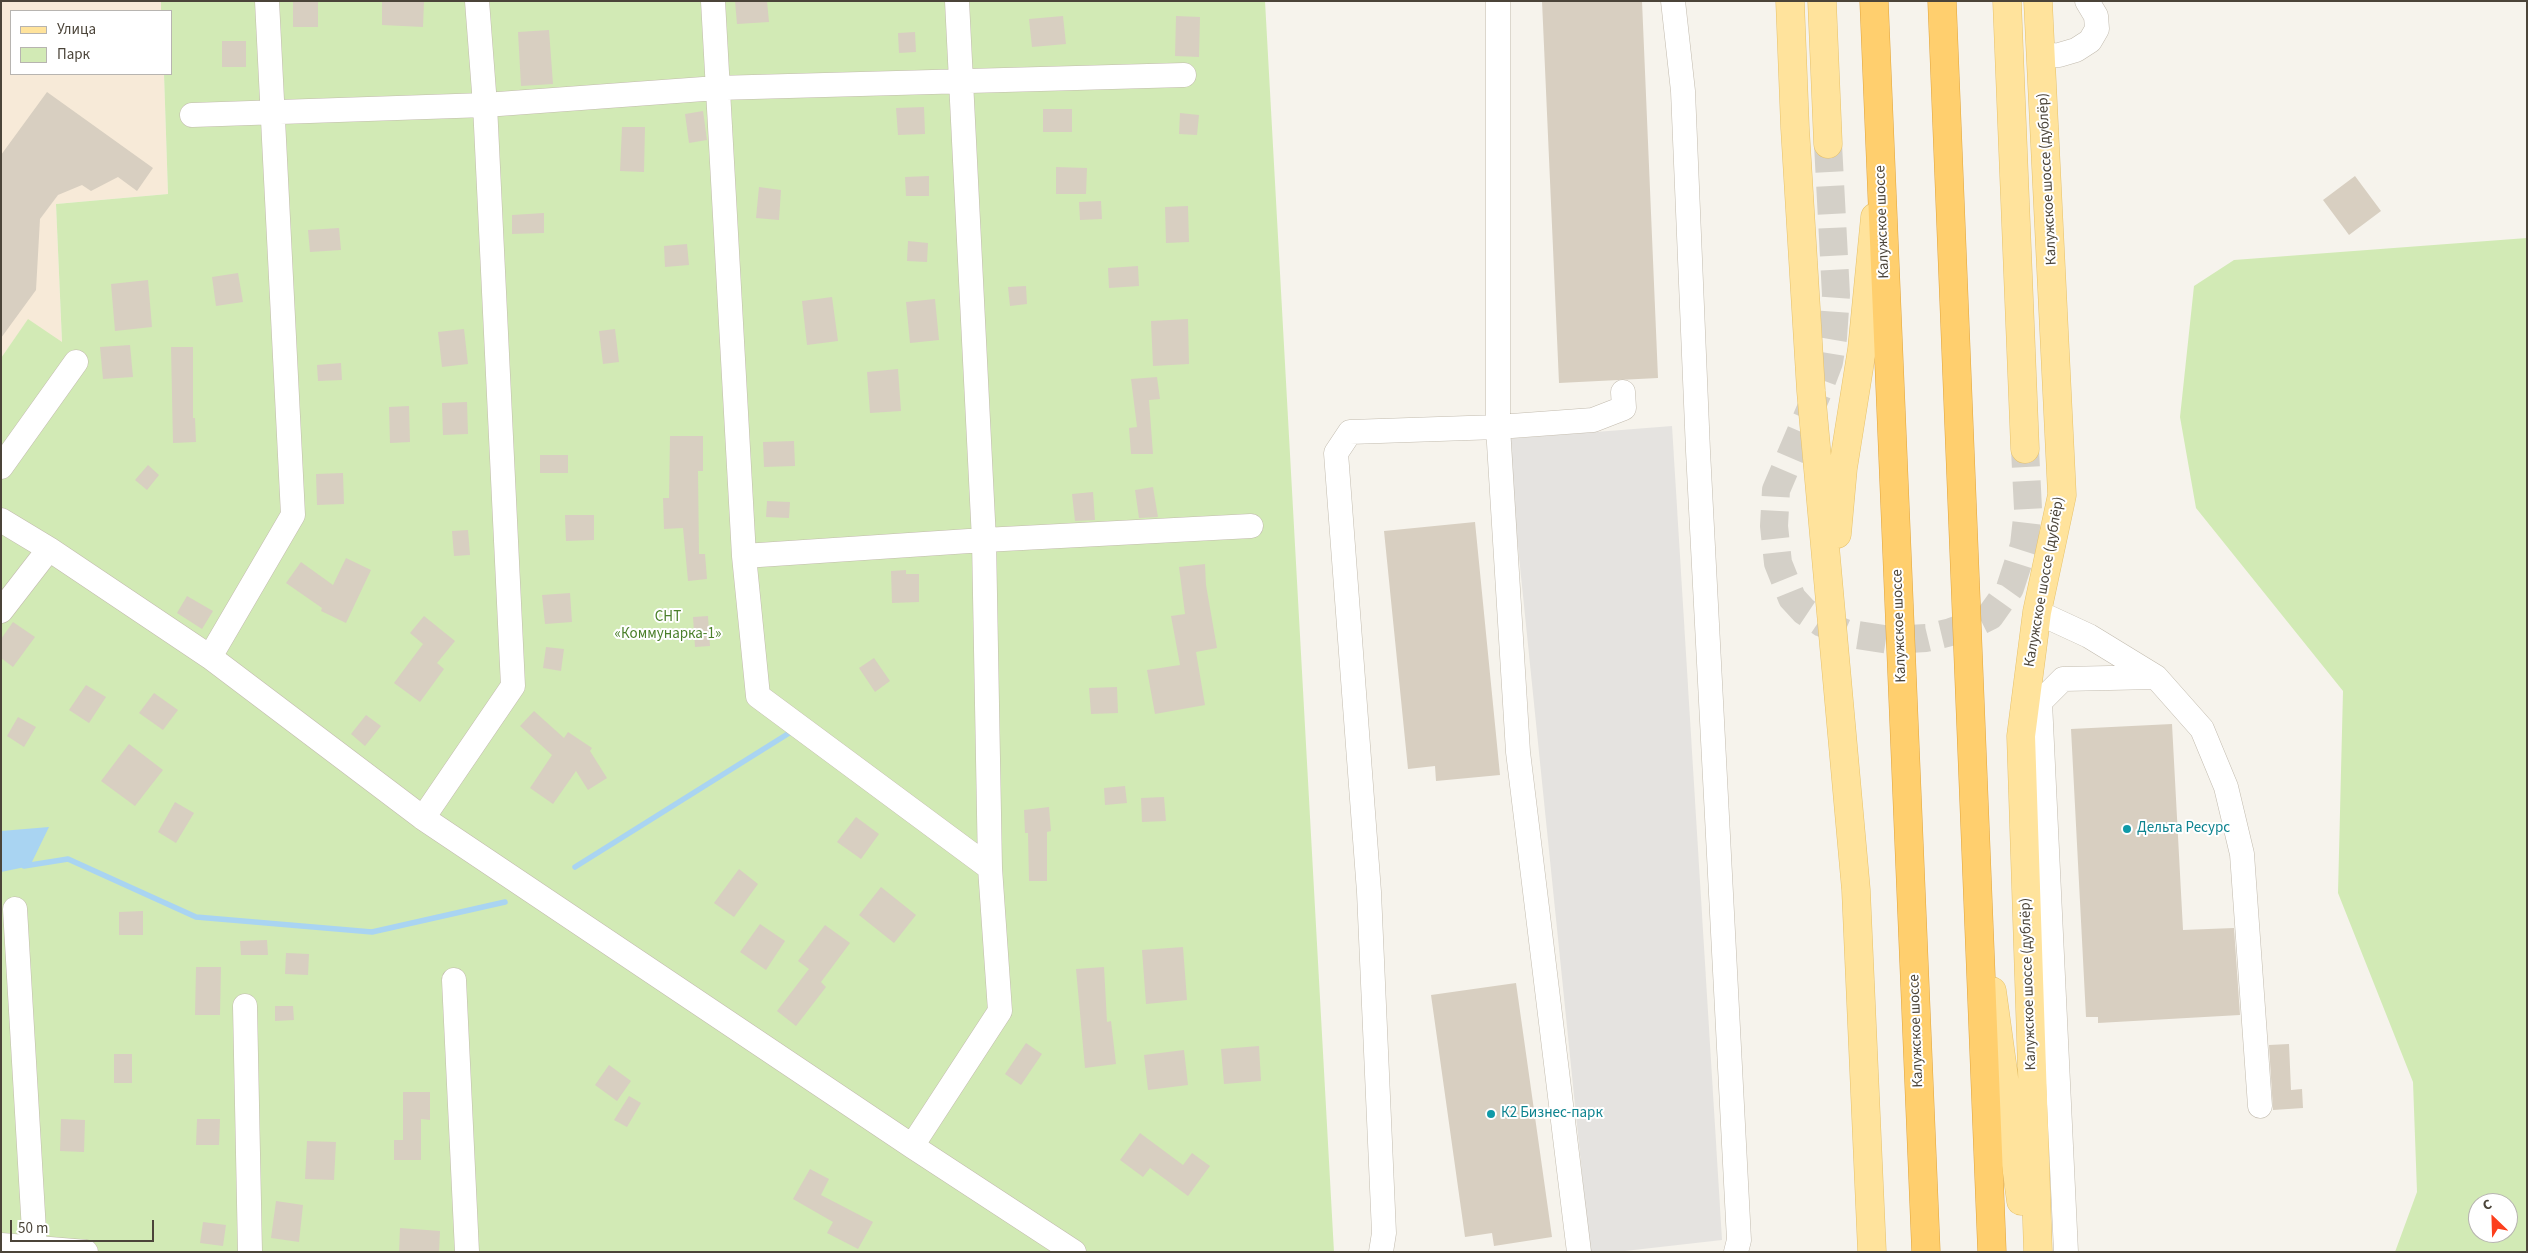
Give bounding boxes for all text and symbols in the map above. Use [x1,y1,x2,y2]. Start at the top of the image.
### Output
legend [10,10,172,75]
text: Улица [57,19,96,40]
text: Парк [57,44,90,65]
street label: Калужское шоссе (дублёр) [2034,92,2062,266]
street label: Калужское шоссе [1872,165,1894,279]
street label: Калужское шоссе (дублёр) [2021,495,2069,669]
street label: Калужское шоссе [1889,569,1911,683]
park label: СНТ «Коммунарка-1» [615,609,721,644]
place label: Дельта Ресурс [2137,820,2230,838]
marker: Дельта Ресурс [2121,823,2133,835]
street label: Калужское шоссе (дублёр) [2017,897,2041,1071]
street label: Калужское шоссе [1906,974,1928,1088]
place label: К2 Бизнес-парк [1501,1105,1603,1123]
marker: К2 Бизнес-парк [1485,1108,1497,1120]
north arrow [2468,1193,2518,1243]
text: С [2480,1194,2495,1216]
scale bar [12,1210,156,1242]
text: 50 m [18,1218,48,1239]

